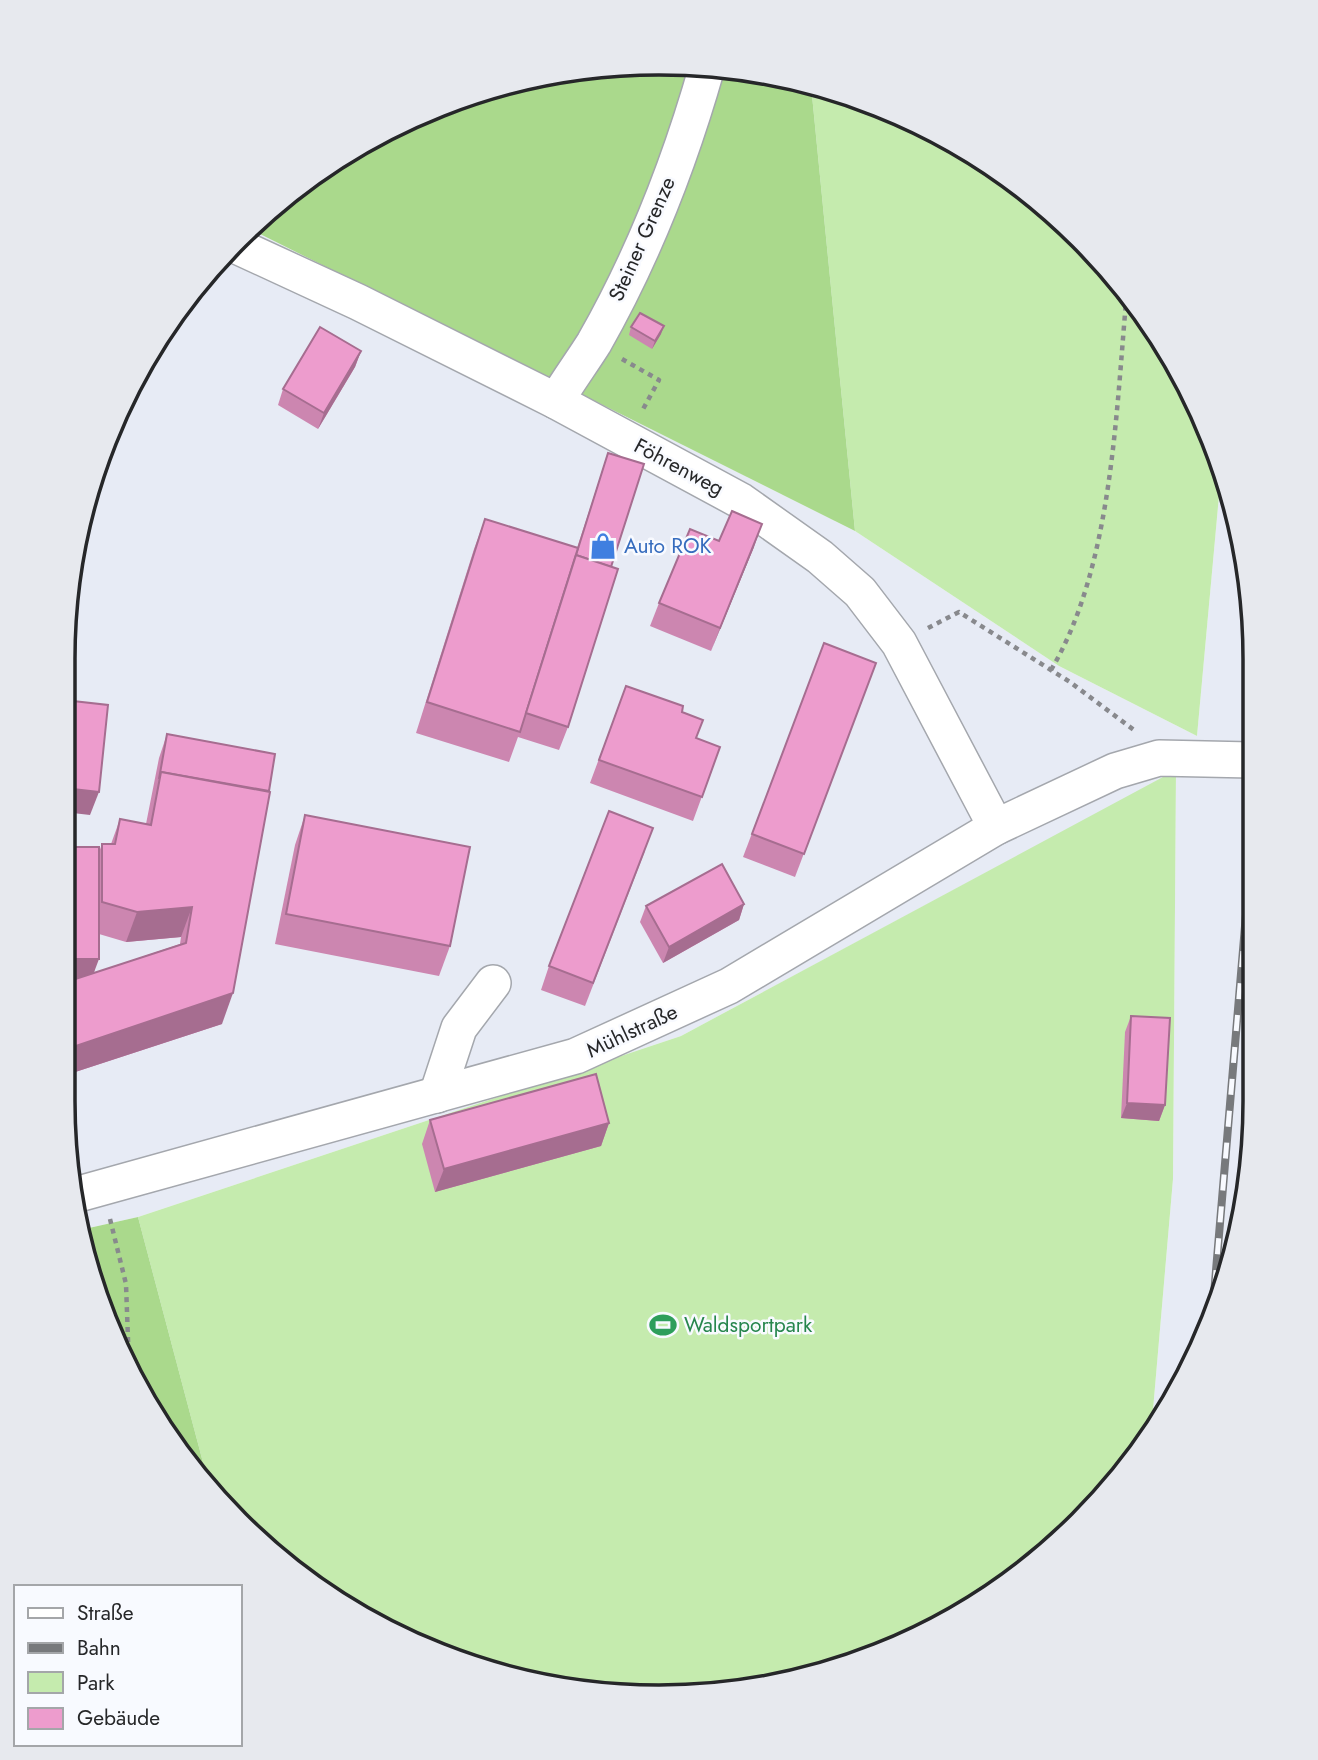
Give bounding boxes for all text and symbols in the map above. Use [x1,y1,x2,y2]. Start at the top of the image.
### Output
street label: Steiner Grenze [601,172,683,306]
street label: Föhrenweg [629,431,729,503]
shop icon: Auto ROK [588,531,618,561]
place label: Auto ROK [624,531,712,561]
street label: Mühlstraße [582,997,683,1065]
sports icon: Waldsportpark [648,1310,678,1340]
place label: Waldsportpark [684,1310,813,1340]
legend [14,1585,242,1746]
text: Straße [77,1598,134,1628]
text: Bahn [77,1633,121,1663]
text: Park [77,1668,115,1698]
text: Gebäude [77,1703,160,1733]

